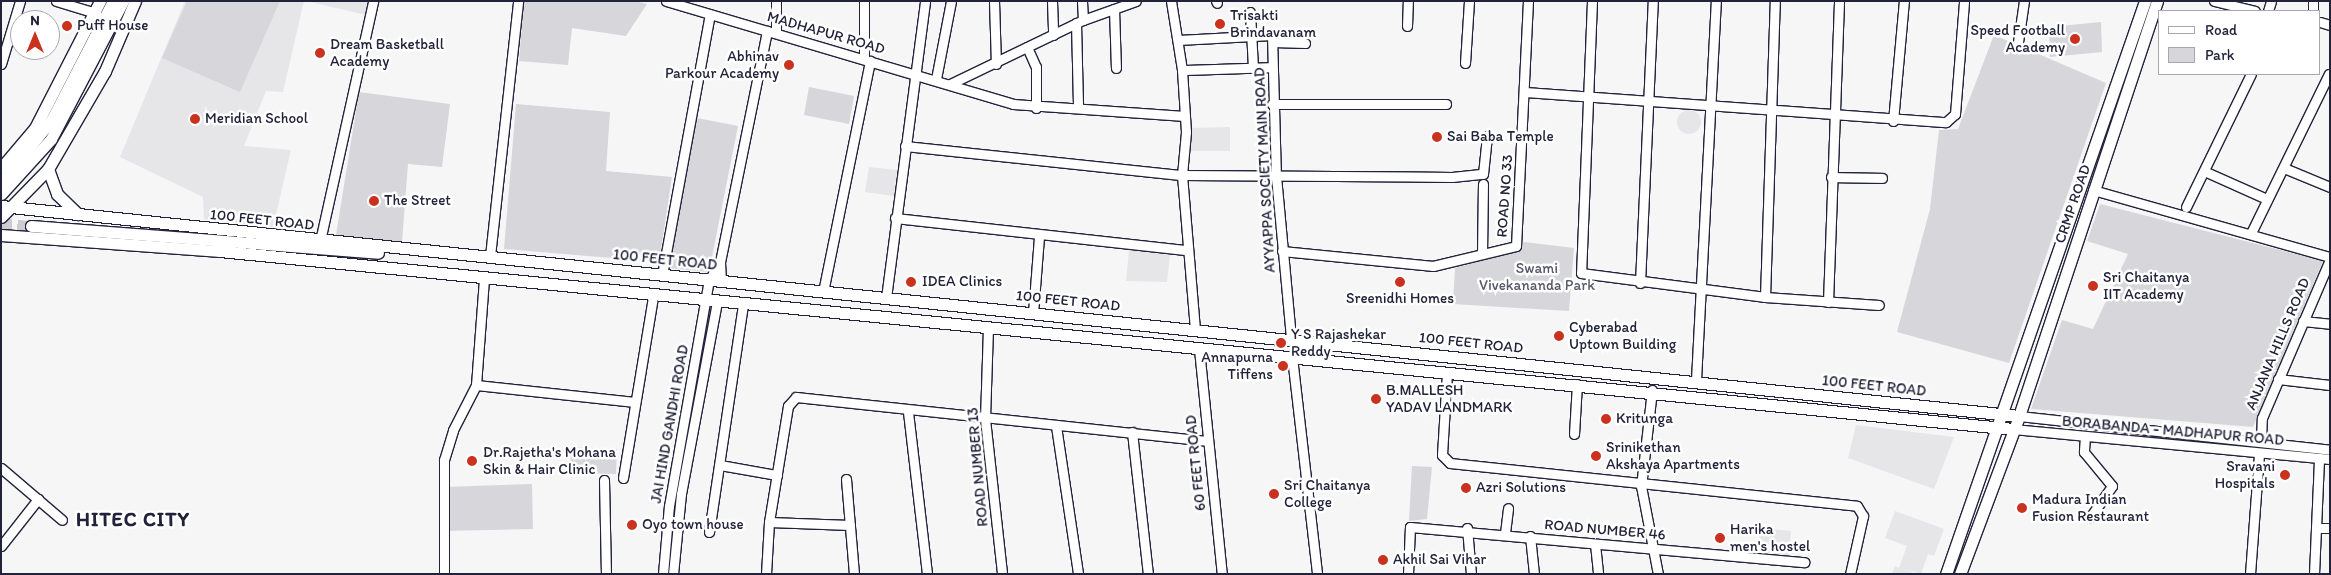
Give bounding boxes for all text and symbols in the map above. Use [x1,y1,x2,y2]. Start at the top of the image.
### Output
place label: Trisakti Brindavanam [1230,6,1316,41]
street label: MADHAPUR ROAD [765,8,887,58]
north arrow [10,10,60,60]
legend [2158,10,2321,75]
text: N [30,12,40,29]
place label: Puff House [77,17,148,35]
marker: Trisakti Brindavanam [1214,18,1226,30]
marker: Puff House [61,20,73,32]
place label: Speed Football Academy [1971,21,2065,56]
text: Road [2205,21,2237,39]
marker: Speed Football Academy [2069,33,2081,45]
place label: Dream Basketball Academy [330,35,445,70]
text: Park [2205,46,2235,64]
marker: Dream Basketball Academy [314,47,326,59]
place label: Abhinav Parkour Academy [665,47,779,82]
marker: Abhinav Parkour Academy [783,59,795,71]
street label: AYYAPPA SOCIETY MAIN ROAD [1251,67,1279,273]
place label: Meridian School [205,110,308,128]
marker: Meridian School [189,113,201,125]
place label: Sai Baba Temple [1447,128,1552,146]
marker: Sai Baba Temple [1431,131,1443,143]
street label: ROAD NO 33 [1493,154,1517,238]
street label: CRMP ROAD [2051,162,2095,246]
place label: The Street [384,192,451,210]
marker: The Street [368,195,380,207]
street label: 100 FEET ROAD [209,206,315,234]
street label: 100 FEET ROAD [612,246,718,274]
park label: Swami Vivekananda Park [1479,259,1595,294]
place label: Sri Chaitanya IIT Academy [2103,268,2191,303]
place label: IDEA Clinics [922,273,1002,291]
marker: IDEA Clinics [904,275,918,289]
street label: ANJANA HILLS ROAD [2242,275,2314,413]
marker: Sreenidhi Homes [1394,276,1406,288]
marker: Sri Chaitanya IIT Academy [2087,280,2099,292]
street label: 100 FEET ROAD [1015,287,1121,315]
place label: Sreenidhi Homes [1346,290,1454,308]
place label: Cyberabad Uptown Building [1569,318,1676,353]
place label: Y S Rajashekar Reddy [1291,325,1386,360]
street label: 100 FEET ROAD [1418,329,1524,357]
marker: Cyberabad Uptown Building [1553,330,1565,342]
marker: Y S Rajashekar Reddy [1275,337,1287,349]
street label: JAI HIND GANDHI ROAD [647,344,693,504]
place label: Annapurna Tiffens [1201,348,1273,383]
marker: Annapurna Tiffens [1277,360,1289,372]
street label: 100 FEET ROAD [1821,372,1927,400]
place label: B.MALLESH YADAV LANDMARK [1386,381,1512,416]
marker: B.MALLESH YADAV LANDMARK [1370,393,1382,405]
street label: ROAD NUMBER 13 [964,406,992,528]
place label: Kritunga [1616,410,1673,428]
street label: BORABANDA - MADHAPUR ROAD [2062,412,2284,450]
marker: Kritunga [1600,413,1612,425]
street label: 60 FEET ROAD [1182,414,1210,512]
place label: Srinikethan Akshaya Apartments [1606,438,1740,473]
place label: Dr.Rajetha's Mohana Skin & Hair Clinic [483,443,616,478]
marker: Srinikethan Akshaya Apartments [1590,450,1602,462]
marker: Dr.Rajetha's Mohana Skin & Hair Clinic [465,454,479,468]
place label: Sravani Hospitals [2215,457,2275,492]
marker: Sravani Hospitals [2279,469,2291,481]
place label: Sri Chaitanya College [1284,476,1372,511]
place label: Azri Solutions [1476,479,1566,497]
marker: Azri Solutions [1460,482,1472,494]
marker: Sri Chaitanya College [1268,488,1280,500]
place label: Madura Indian Fusion Restaurant [2032,490,2149,525]
marker: Madura Indian Fusion Restaurant [2016,502,2028,514]
district label: HITEC CITY [75,507,191,531]
place label: Oyo town house [642,516,744,534]
street label: ROAD NUMBER 46 [1543,516,1667,544]
marker: Oyo town house [626,519,638,531]
place label: Harika men's hostel [1730,520,1810,555]
marker: Harika men's hostel [1714,532,1726,544]
place label: Akhil Sai Vihar [1393,551,1487,569]
marker: Akhil Sai Vihar [1377,554,1389,566]

